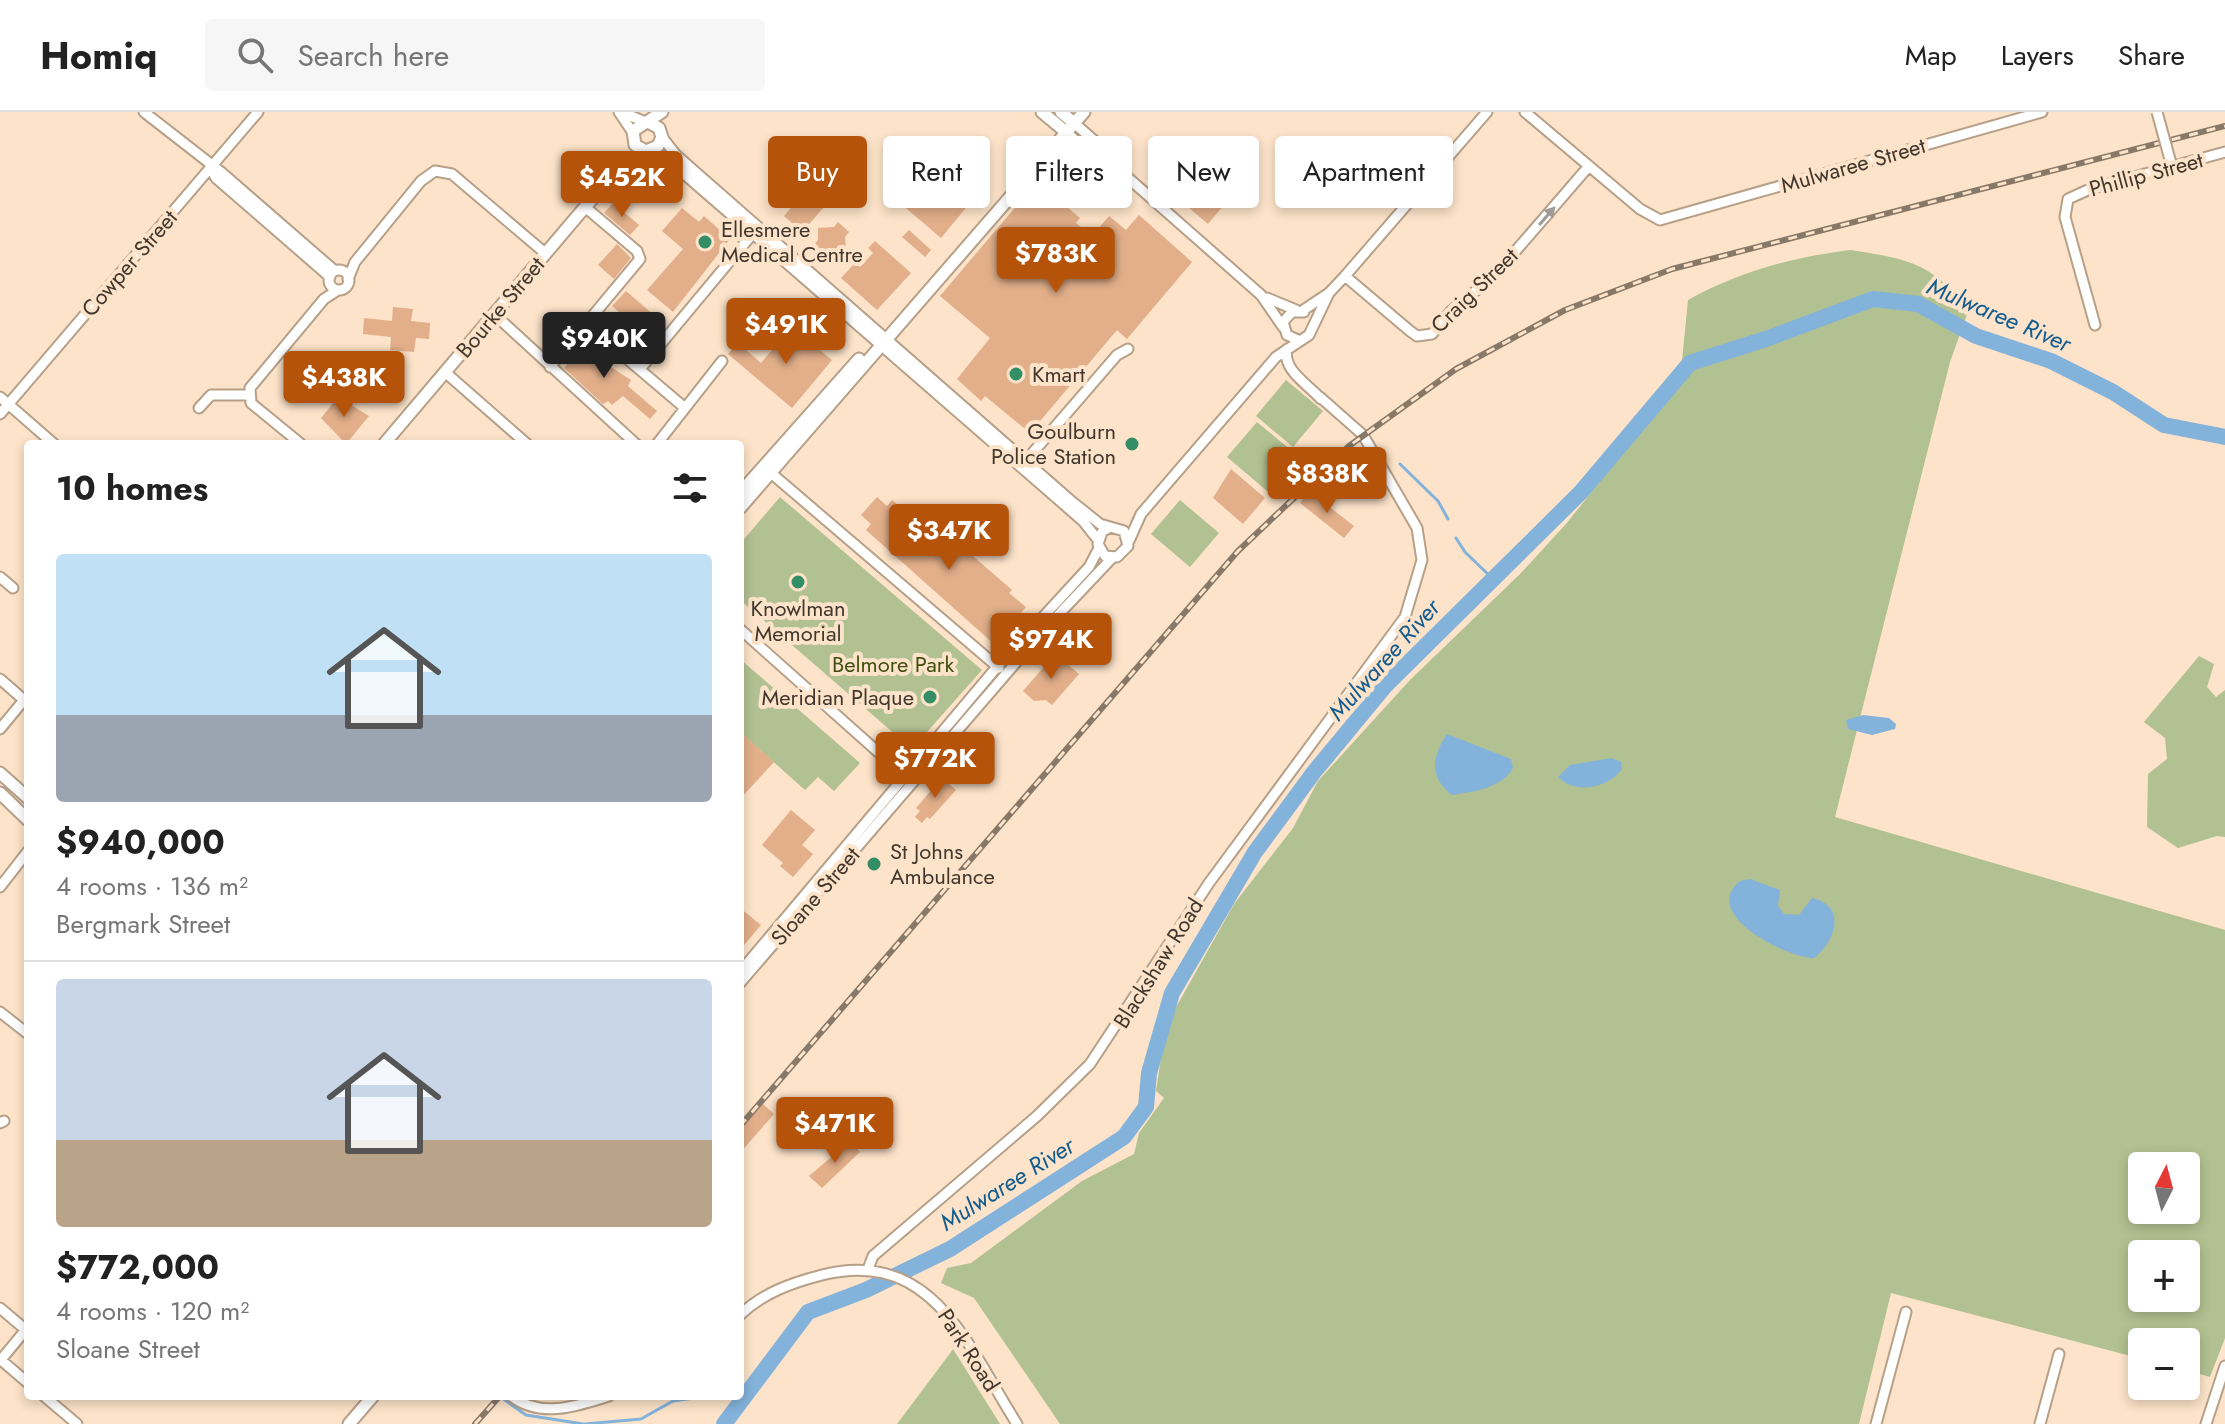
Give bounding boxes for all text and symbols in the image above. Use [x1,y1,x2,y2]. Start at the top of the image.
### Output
search box [205,19,765,91]
text: Homiq [40,28,157,83]
icon: search [233,33,277,77]
text: Search here [297,34,449,77]
text: Map [1905,35,1957,76]
text: Layers [2001,35,2074,76]
text: Share [2118,35,2185,76]
street label: Mulwaree Street [1777,129,1930,201]
chip: Buy [768,136,867,208]
chip: Rent [883,136,990,208]
chip: Filters [1006,136,1132,208]
chip: New [1148,136,1259,208]
chip: Apartment [1275,136,1453,208]
street label: Phillip Street [2085,143,2207,205]
pin: $452K [566,151,678,219]
text: $452K [579,158,665,196]
street label: Cowper Street [74,202,185,323]
one-way arrow [1537,206,1555,226]
place label: Ellesmere Medical Centre [721,213,863,270]
pin: $783K [1000,227,1112,295]
marker: Ellesmere Medical Centre [696,233,714,251]
text: $783K [1015,234,1097,272]
street label: Craig Street [1423,240,1525,340]
street label: Bourke Street [448,249,552,364]
water label: Mulwaree River [1922,268,2078,361]
pin: $491K [730,298,842,366]
text: $491K [744,305,828,343]
pin: $940K [548,312,660,380]
text: $940K [560,319,648,357]
pin: $438K [288,351,400,419]
text: $438K [302,358,386,396]
place label: Kmart [1032,358,1086,390]
marker: Kmart [1007,365,1025,383]
place label: Goulburn Police Station [991,415,1116,472]
marker: Goulburn Police Station [1123,435,1141,453]
pin: $838K [1271,447,1383,515]
text: $838K [1285,454,1369,492]
text: 10 homes [56,464,208,513]
icon: filters [668,466,712,510]
pin: $347K [893,504,1005,572]
text: $347K [907,511,991,549]
marker: Knowlman Memorial [789,573,807,591]
water label: Mulwaree River [1319,589,1449,728]
place label: Knowlman Memorial [751,592,845,649]
icon: home [312,606,456,750]
pin: $974K [995,613,1107,681]
text: $974K [1009,620,1093,658]
park label: Belmore Park [832,648,954,680]
place label: Meridian Plaque [761,681,914,713]
marker: Meridian Plaque [921,688,939,706]
pin: $772K [879,732,991,800]
text: $772K [894,739,976,777]
text: $940,000 [56,818,225,867]
place label: St Johns Ambulance [890,835,995,892]
street label: Sloane Street [763,839,867,952]
marker: St Johns Ambulance [865,855,883,873]
text: 4 rooms · 136 m² [56,867,248,905]
street label: Blackshaw Road [1105,892,1211,1034]
text: Bergmark Street [56,905,230,943]
icon: home [312,1031,456,1175]
pin: $471K [779,1097,891,1165]
text: $471K [794,1104,876,1142]
water label: Mulwaree River [932,1127,1083,1239]
north arrow [2128,1152,2200,1224]
map controls [2128,1152,2200,1400]
button: + [2128,1240,2200,1312]
text: $772,000 [56,1243,219,1292]
text: 4 rooms · 120 m² [56,1292,249,1330]
street label: Park Road [930,1302,1008,1398]
button: − [2128,1328,2200,1400]
text: Sloane Street [56,1330,200,1368]

